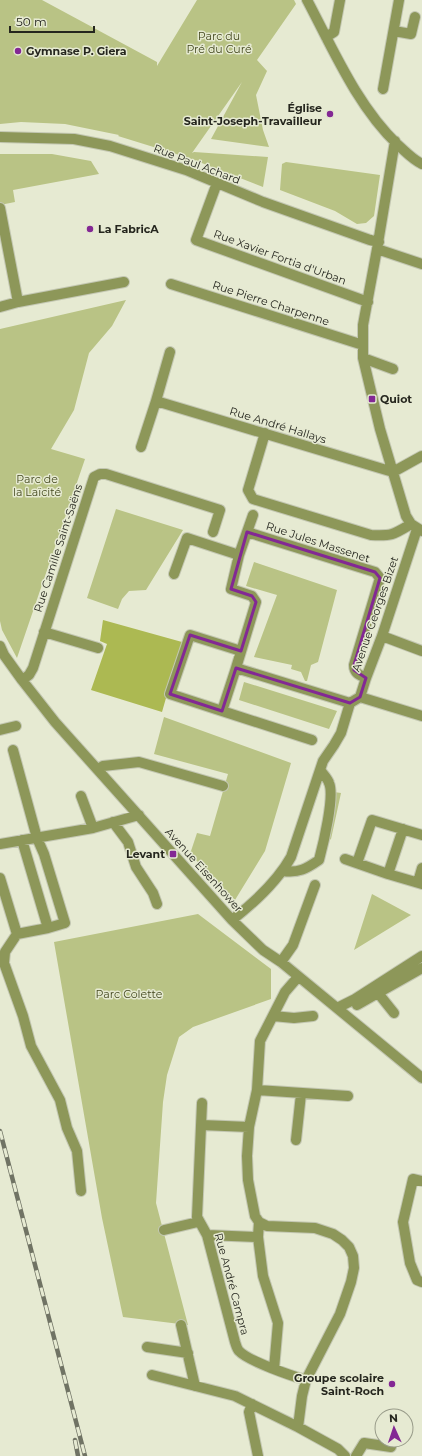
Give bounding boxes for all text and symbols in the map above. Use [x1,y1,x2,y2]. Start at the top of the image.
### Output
scale bar [10,8,94,34]
text: 50 m [16,14,47,29]
park label: Parc du Pré du Curé [186,29,252,56]
place label: Gymnase P. Giera [26,44,127,58]
marker: Gymnase P. Giera [13,46,23,56]
place label: Église Saint-Joseph-Travailleur [184,101,322,128]
marker: Église Saint-Joseph-Travailleur [325,109,335,119]
street label: Rue Paul Achard [152,141,242,187]
place label: La FabricA [98,222,159,236]
marker: La FabricA [85,224,95,234]
street label: Rue Xavier Fortia d'Urban [212,226,348,288]
street label: Rue Pierre Charpenne [211,277,332,329]
place label: Quiot [380,392,412,406]
marker: Quiot [367,394,377,404]
street label: Rue André Hallays [228,404,329,447]
park label: Parc de la Laïcité [13,472,61,499]
street label: Rue Camille Saint-Saëns [31,482,86,614]
street label: Rue Jules Massenet [264,519,372,566]
street label: Avenue Georges Bizet [349,554,401,673]
street label: Avenue Eisenhower [162,825,246,915]
place label: Levant [126,847,165,861]
marker: Levant [168,849,178,859]
park label: Parc Colette [96,987,163,1001]
street label: Rue André Campra [212,1231,252,1337]
place label: Groupe scolaire Saint-Roch [294,1371,384,1398]
marker: Groupe scolaire Saint-Roch [387,1379,397,1389]
north arrow [374,1408,414,1448]
text: N [389,1411,398,1425]

